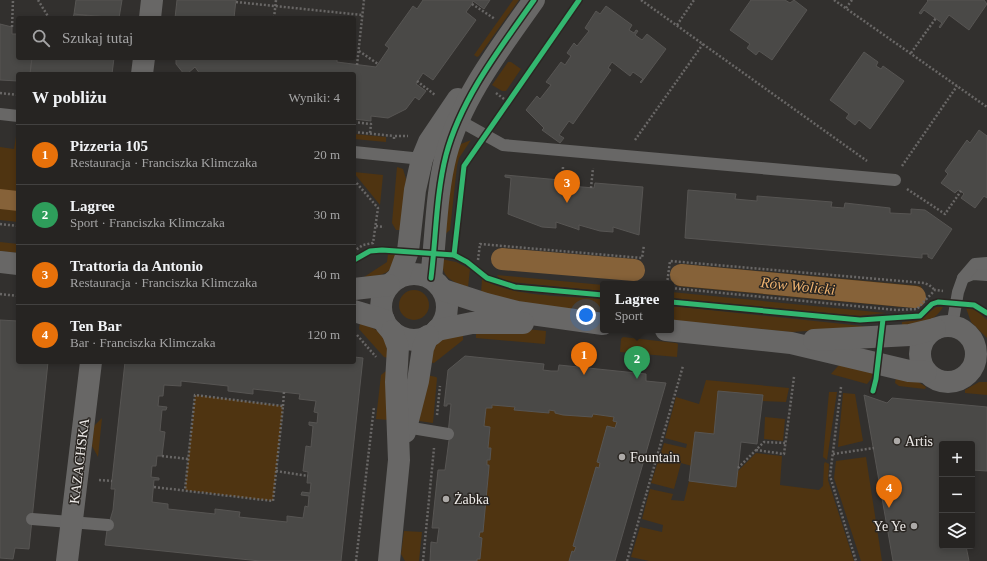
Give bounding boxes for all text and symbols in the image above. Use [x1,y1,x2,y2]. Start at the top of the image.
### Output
search box [16,16,356,60]
icon: search [30,27,52,49]
text: Szukaj tutaj [62,30,133,46]
text: W pobliżu [32,88,107,107]
text: Wyniki: 4 [288,90,340,105]
text: Pizzeria 105 [70,138,148,154]
text: 1 [42,147,48,162]
text: 20 m [314,147,340,162]
text: Restauracja · Franciszka Klimczaka [70,155,257,170]
pin: 3 [554,170,580,203]
text: Lagree [70,198,115,214]
text: 2 [42,207,48,222]
text: 30 m [314,207,340,222]
text: Sport · Franciszka Klimczaka [70,215,225,230]
text: Trattoria da Antonio [70,258,203,274]
text: 3 [42,267,48,282]
text: 40 m [314,267,340,282]
water label: Rów Wolicki [759,274,836,298]
text: Restauracja · Franciszka Klimczaka [70,275,257,290]
popup [600,281,674,333]
text: Lagree [615,291,659,307]
your location [576,305,596,325]
text: Sport [615,308,643,323]
text: Ten Bar [70,318,122,334]
text: 4 [42,327,48,342]
text: 120 m [307,327,340,342]
text: Bar · Franciszka Klimczaka [70,335,215,350]
pin: 1 [571,342,597,375]
pin: 2 [624,346,650,379]
street label: KAZACHSKA [67,416,92,505]
place label: Artis [905,434,933,449]
marker: Artis [892,436,902,446]
map controls [939,441,975,549]
button: + [939,441,975,477]
place label: Fountain [630,450,680,465]
marker: Fountain [617,452,627,462]
pin: 4 [876,475,902,508]
button: − [939,477,975,513]
place label: Żabka [454,492,490,507]
marker: Żabka [441,494,451,504]
button: layers [939,513,975,549]
place label: Ye Ye [873,519,906,534]
marker: Ye Ye [909,521,919,531]

